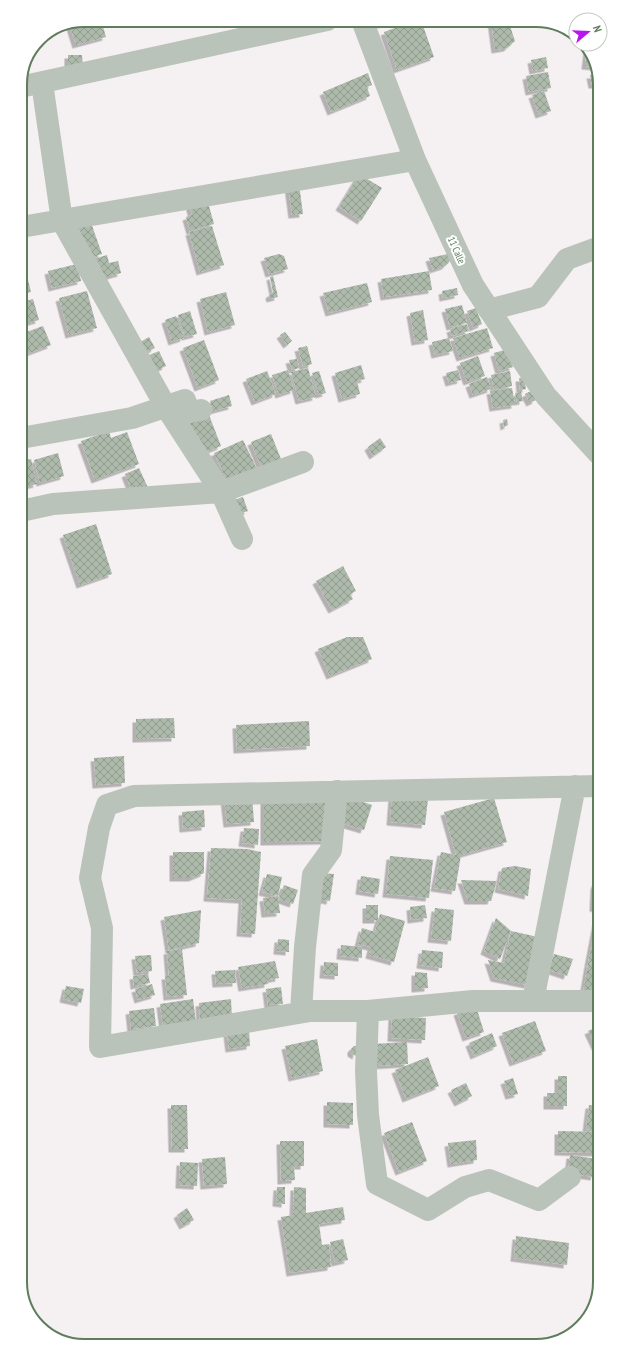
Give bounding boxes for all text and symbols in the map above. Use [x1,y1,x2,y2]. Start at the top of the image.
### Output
north arrow [568,12,608,52]
text: N [590,24,605,34]
street label: 11 Calle [445,235,468,266]

